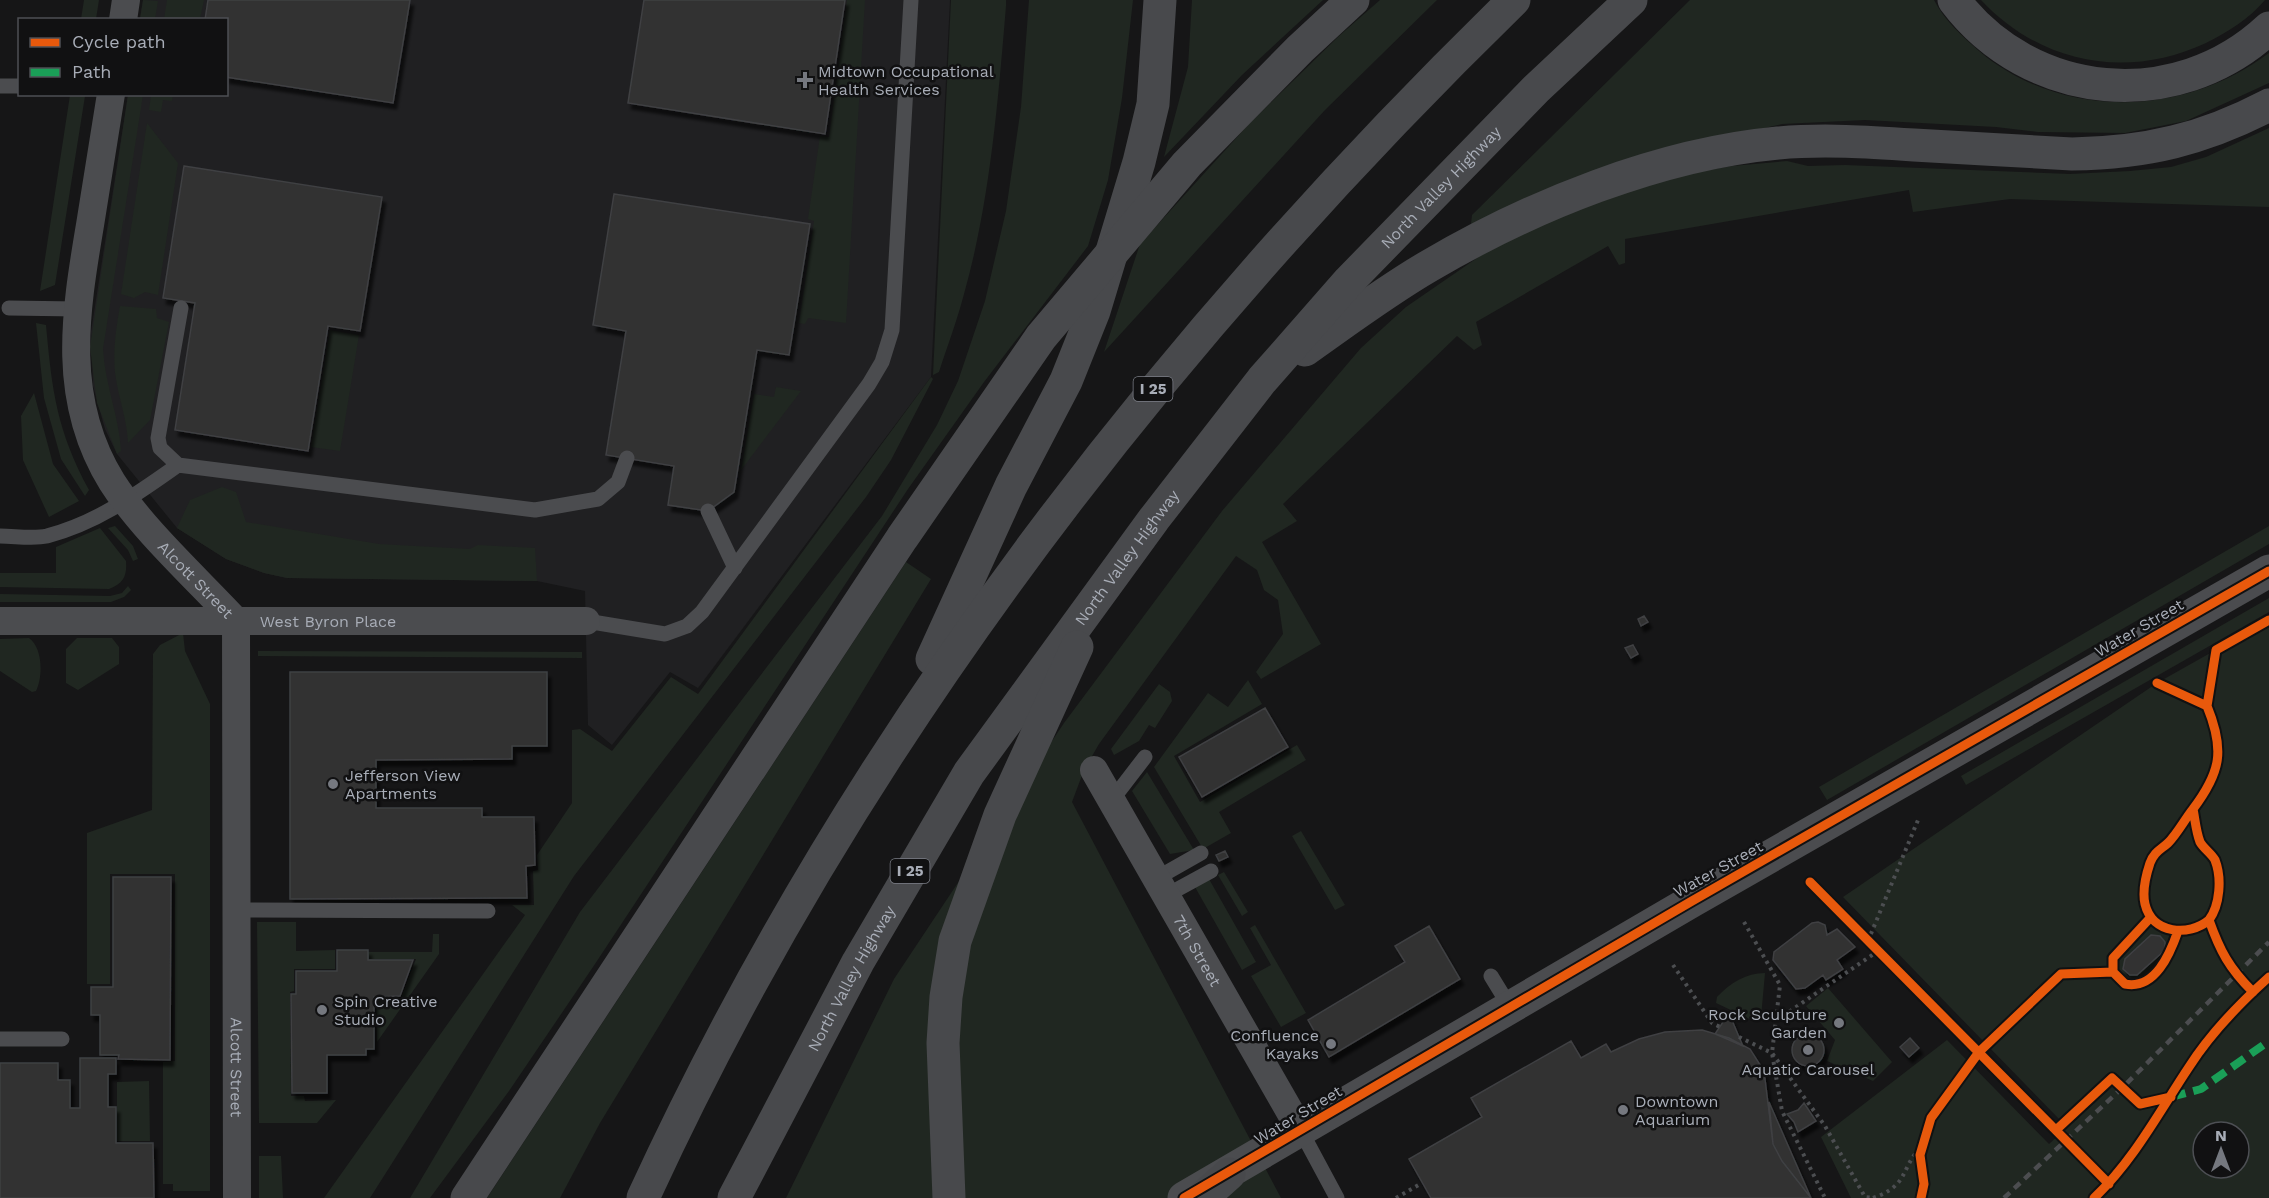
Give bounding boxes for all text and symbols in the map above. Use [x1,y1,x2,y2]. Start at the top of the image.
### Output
legend [18,18,228,96]
text: Cycle path [72,31,166,52]
text: Path [72,61,112,82]
place label: Midtown Occupational Health Services [818,62,994,99]
marker: Midtown Occupational Health Services [796,71,814,89]
street label: North Valley Highway [1377,121,1505,252]
road number: I 25 [1134,377,1172,401]
street label: North Valley Highway [1070,485,1183,629]
street label: Alcott Street [154,537,238,622]
street label: Water Street [2091,595,2187,661]
street label: West Byron Place [260,612,396,631]
place label: Jefferson View Apartments [345,766,461,803]
marker: Jefferson View Apartments [326,777,340,791]
street label: Water Street [1670,837,1766,901]
road number: I 25 [890,859,930,883]
street label: North Valley Highway [803,901,899,1054]
street label: 7th Street [1170,911,1226,990]
place label: Spin Creative Studio [334,992,438,1029]
marker: Spin Creative Studio [315,1003,329,1017]
place label: Rock Sculpture Garden [1708,1005,1827,1042]
marker: Rock Sculpture Garden [1832,1016,1846,1030]
street label: Alcott Street [227,1017,246,1118]
place label: Confluence Kayaks [1230,1026,1319,1063]
marker: Confluence Kayaks [1324,1037,1338,1051]
marker: Aquatic Carousel [1801,1043,1815,1057]
place label: Aquatic Carousel [1742,1060,1874,1079]
street label: Water Street [1251,1081,1346,1149]
place label: Downtown Aquarium [1635,1092,1718,1129]
marker: Downtown Aquarium [1616,1103,1630,1117]
north arrow [2191,1120,2251,1180]
text: N [2215,1126,2227,1145]

